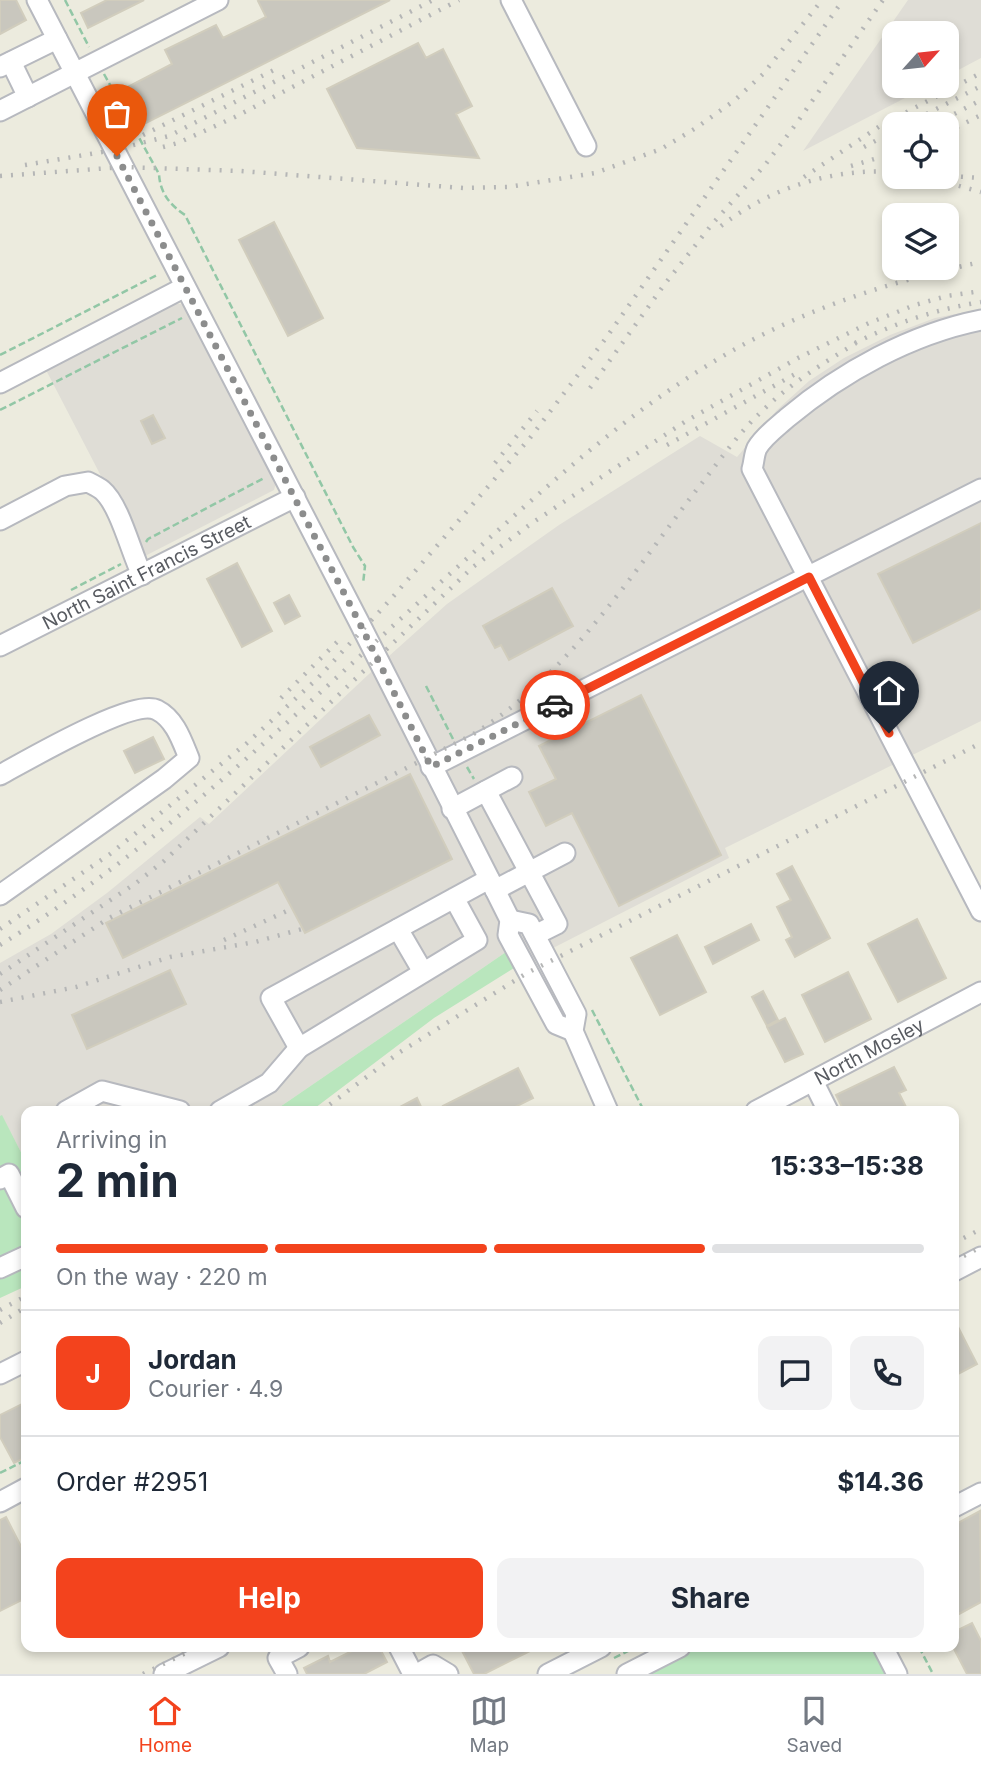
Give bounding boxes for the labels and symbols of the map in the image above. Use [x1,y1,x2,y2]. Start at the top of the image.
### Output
north arrow [882,21,959,98]
pin [87,84,147,156]
street label: North Saint Francis Street [38,510,254,634]
pin [859,661,919,733]
courier [520,670,590,740]
street label: North Mosley [810,1013,928,1090]

